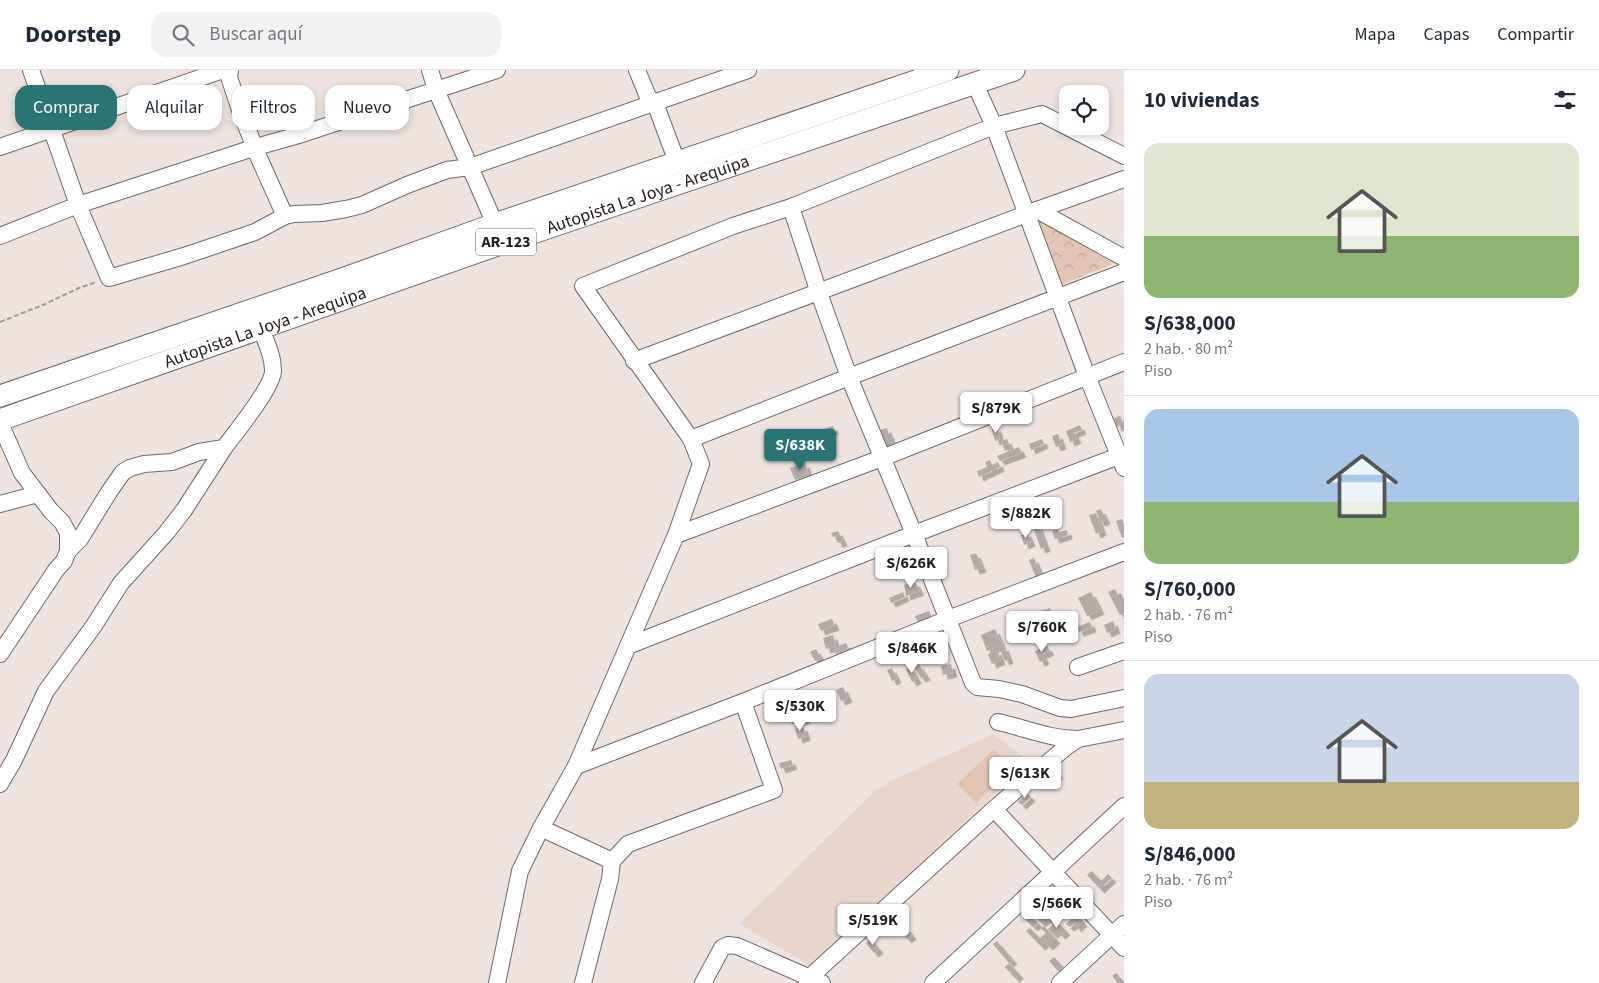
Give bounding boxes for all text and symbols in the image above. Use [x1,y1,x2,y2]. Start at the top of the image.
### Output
search box [151,12,501,57]
text: Doorstep [25,17,121,52]
icon: search [169,21,197,49]
text: Buscar aquí [209,21,302,48]
text: Mapa [1355,22,1396,47]
text: Capas [1424,22,1469,47]
text: Compartir [1497,22,1574,47]
chip: Comprar [15,85,117,130]
chip: Alquilar [127,85,222,130]
chip: Filtros [232,85,315,130]
chip: Nuevo [325,85,409,130]
map controls [1059,85,1109,135]
button: locate [1059,85,1109,135]
text: 10 viviendas [1144,85,1259,115]
icon: filters [1551,86,1579,114]
street label: Autopista La Joya - Arequipa [543,148,752,240]
icon: home [1317,176,1407,266]
road number: AR-123 [476,228,536,256]
street label: Autopista La Joya - Arequipa [161,280,370,374]
text: S/638,000 [1144,308,1236,338]
text: 2 hab. · 80 m² [1144,338,1233,360]
text: Piso [1144,360,1172,382]
pin: S/879K [955,392,1037,434]
text: S/879K [971,397,1021,419]
pin: S/638K [759,428,841,471]
text: S/638K [775,434,825,456]
icon: home [1317,441,1407,531]
pin: S/882K [985,496,1067,539]
text: S/882K [1001,502,1051,524]
pin: S/626K [870,546,952,589]
text: S/626K [886,552,936,574]
text: S/760,000 [1144,574,1236,604]
text: 2 hab. · 76 m² [1144,604,1233,626]
pin: S/760K [1001,610,1083,653]
text: S/760K [1017,616,1067,638]
text: Piso [1144,626,1172,648]
pin: S/846K [871,632,953,674]
text: S/846K [887,637,937,659]
pin: S/530K [759,690,841,732]
text: S/530K [775,695,825,717]
icon: home [1317,706,1407,796]
pin: S/613K [984,756,1066,799]
text: S/613K [1000,762,1050,784]
text: S/846,000 [1144,839,1236,869]
text: 2 hab. · 76 m² [1144,869,1233,891]
pin: S/566K [1016,886,1098,929]
text: Piso [1144,891,1172,913]
text: S/566K [1032,892,1082,914]
pin: S/519K [832,904,914,946]
text: S/519K [848,909,898,931]

